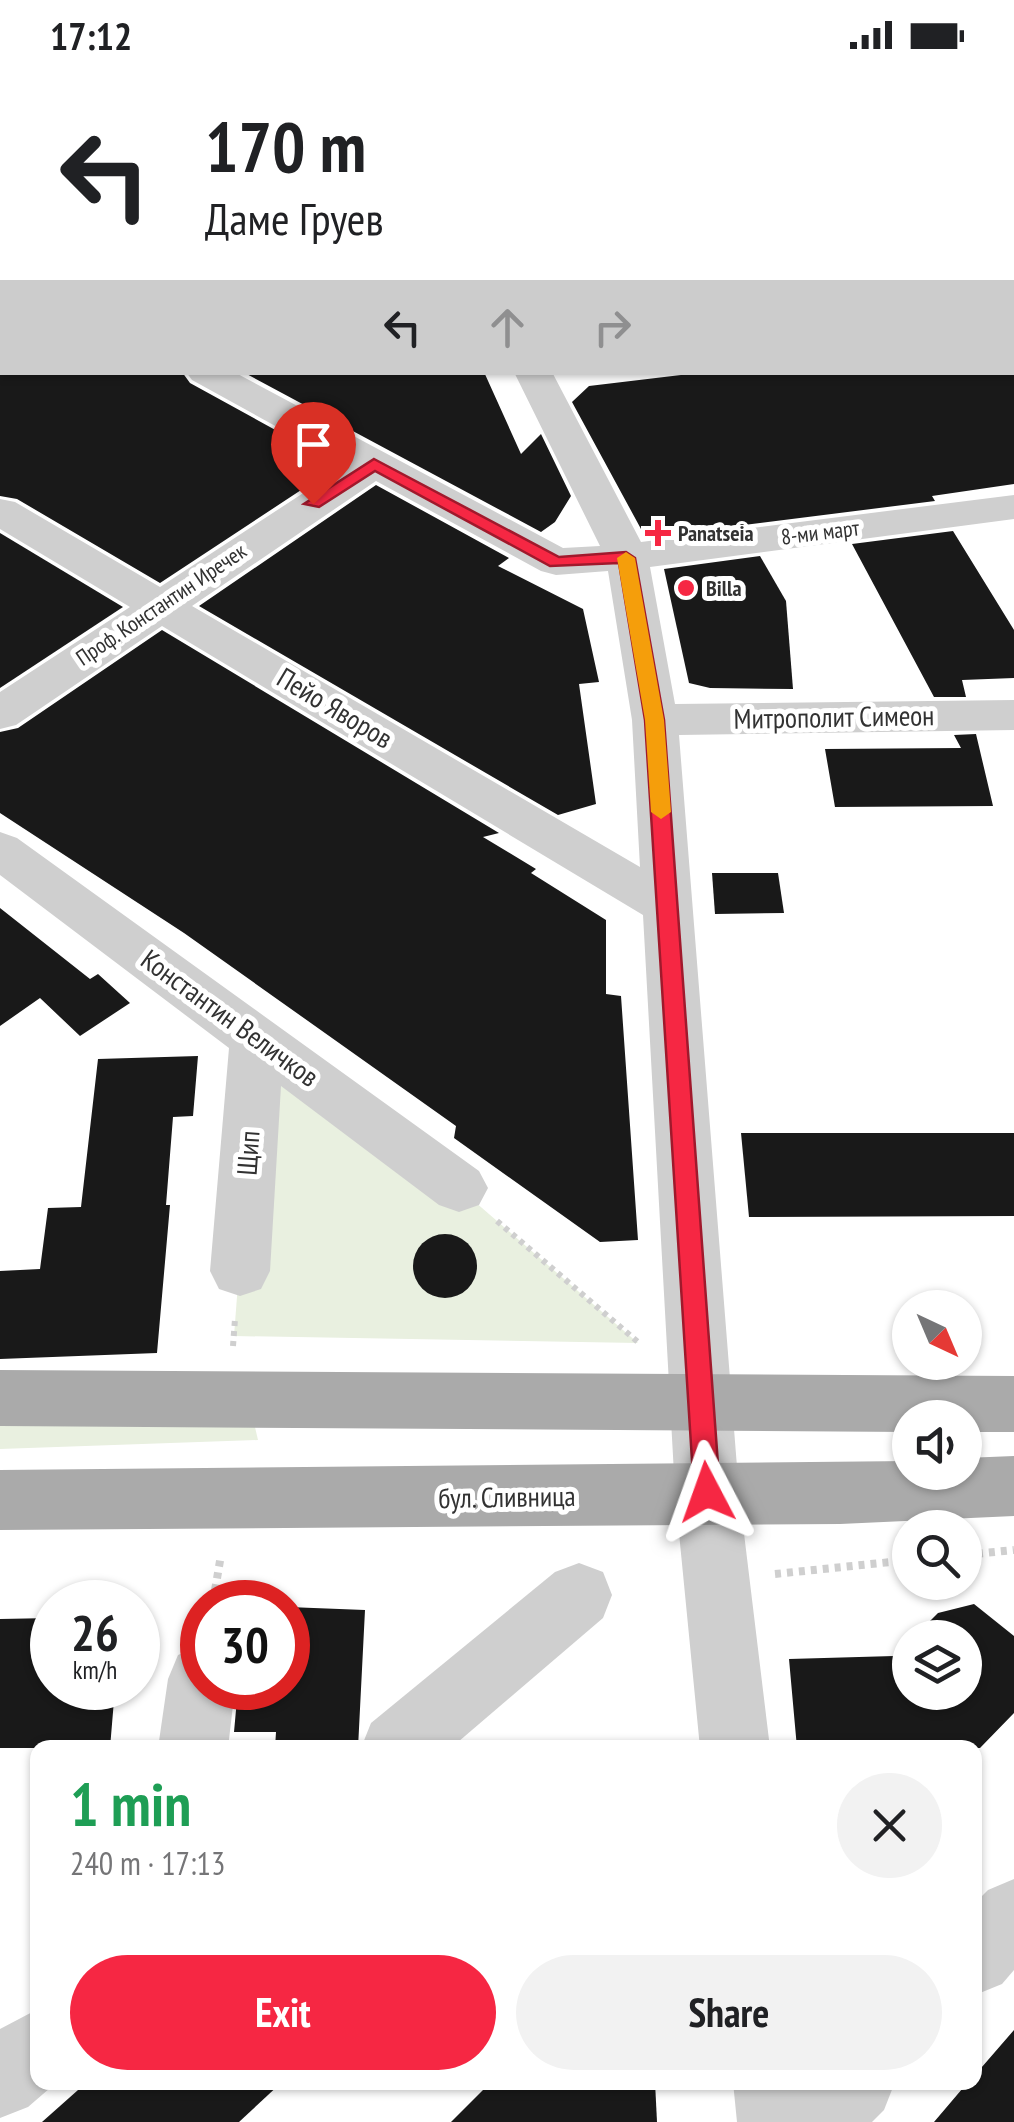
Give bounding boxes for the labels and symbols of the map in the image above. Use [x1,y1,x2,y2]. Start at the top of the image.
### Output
pin [271,402,356,505]
street label: 8-ми март [779,513,862,551]
place label: Panatseia [678,519,754,547]
marker: Panatseia [647,522,669,544]
street label: Проф. Константин Иречек [70,536,252,671]
place label: Billa [706,574,742,602]
marker: Billa [675,577,697,599]
street label: Пейо Яворов [271,659,400,757]
street label: Митрополит Симеон [733,696,935,737]
street label: Константин Величков [134,941,327,1095]
street label: Щип [227,1129,268,1177]
north arrow [892,1290,982,1380]
position arrow [655,1440,759,1544]
street label: бул. Сливница [438,1477,576,1516]
speed limit sign: 30 [180,1580,310,1710]

